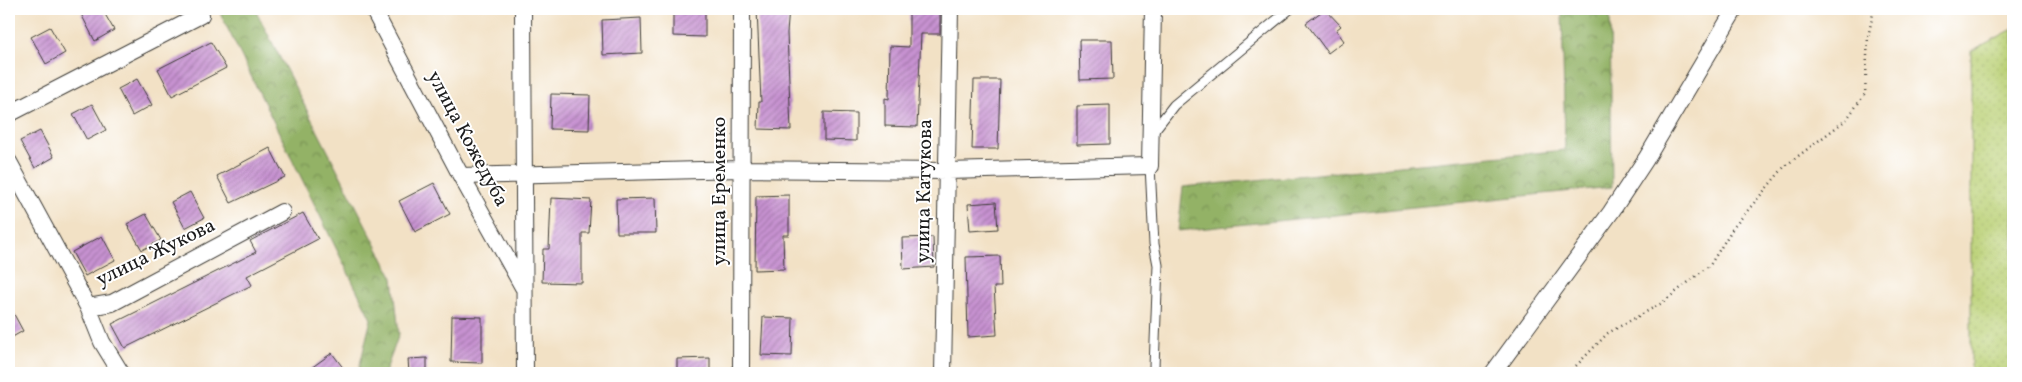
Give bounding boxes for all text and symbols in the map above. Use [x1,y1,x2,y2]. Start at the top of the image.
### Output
street label: улица Кожедуба [419,66,515,212]
street label: улица Еременко [706,117,734,266]
street label: улица Катукова [910,119,940,263]
street label: улица Жукова [92,212,220,294]

